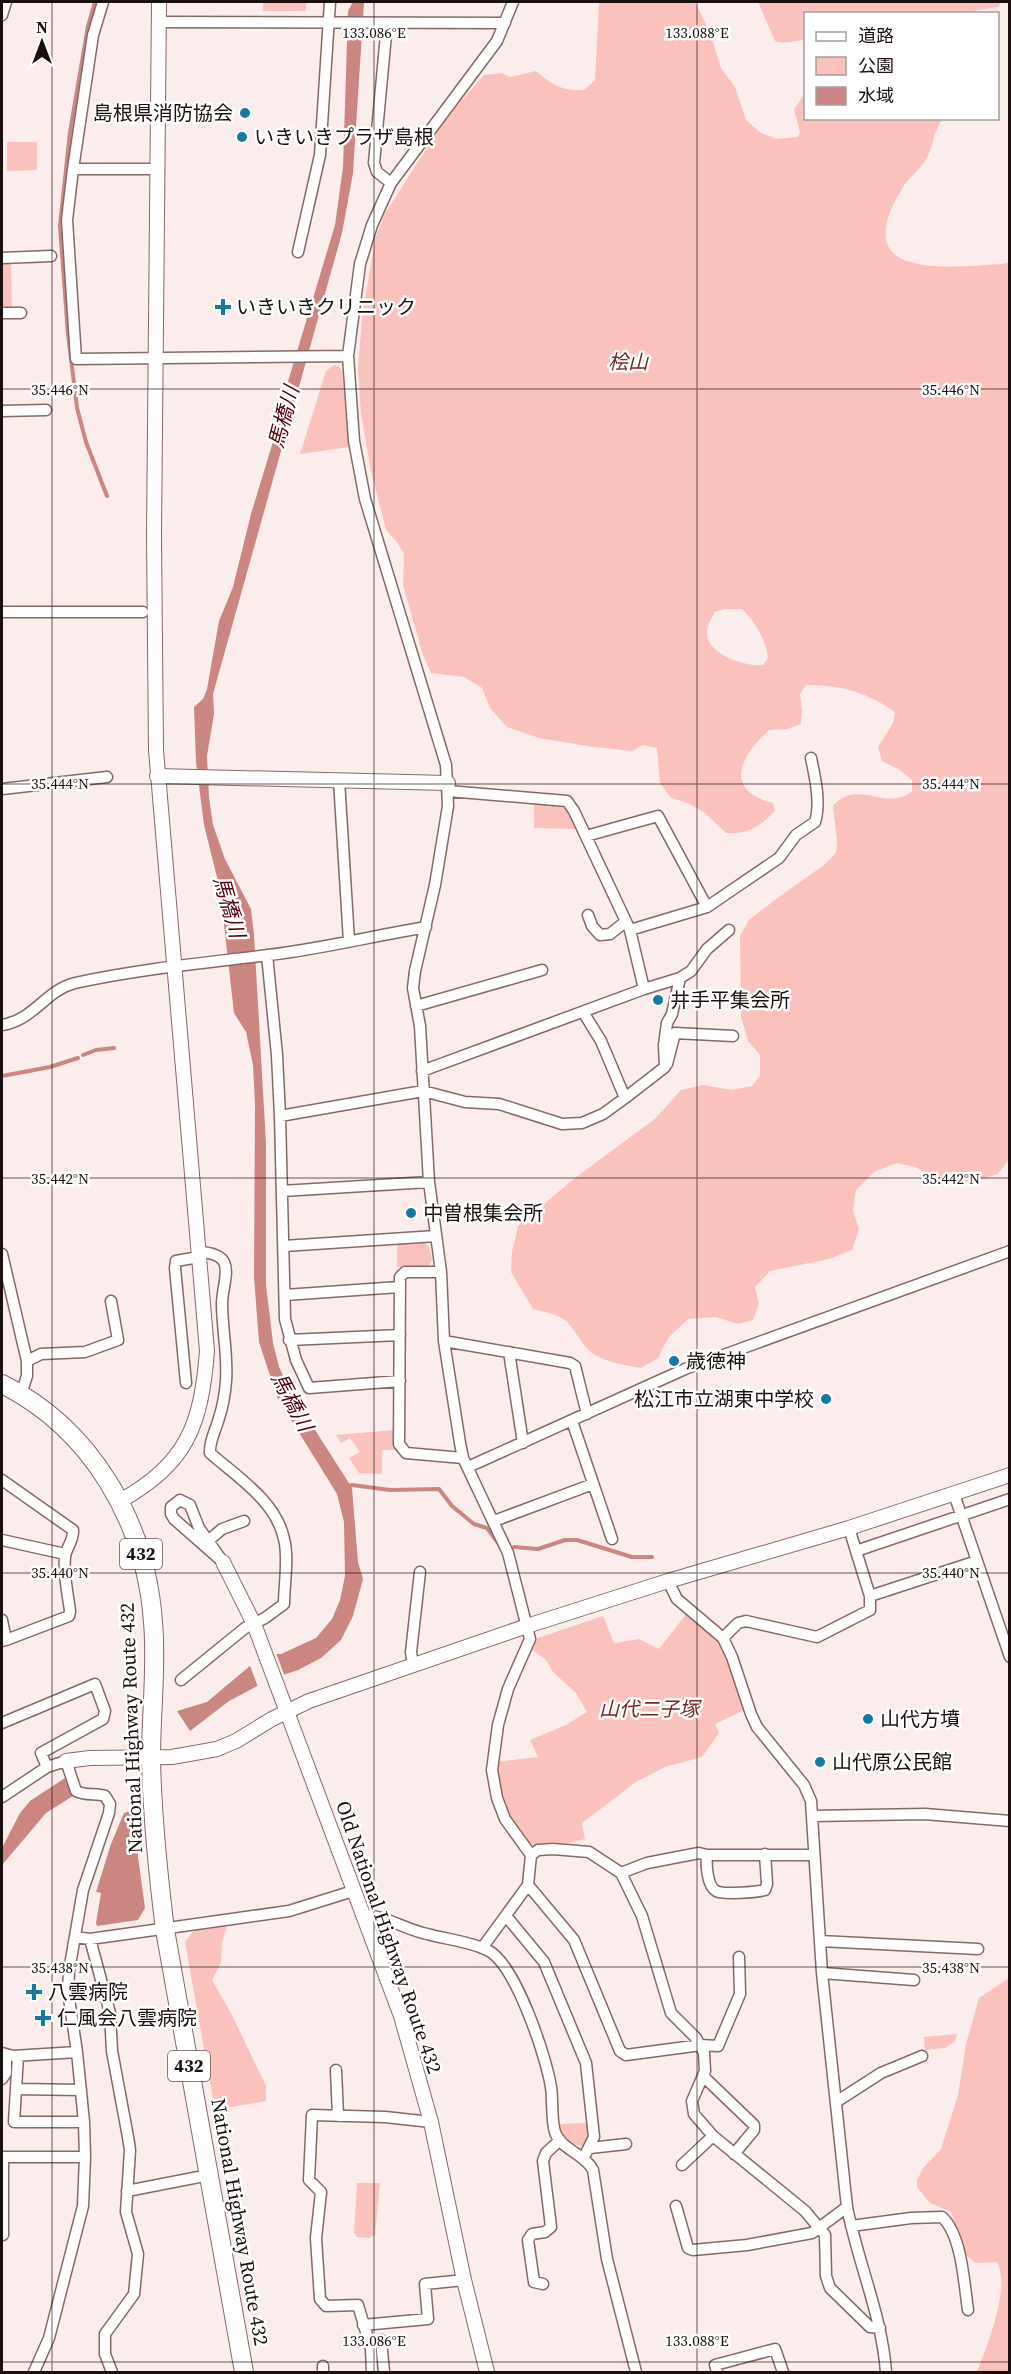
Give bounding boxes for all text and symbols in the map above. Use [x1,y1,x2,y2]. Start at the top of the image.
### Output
north arrow [12,12,72,72]
legend [804,12,999,120]
text: N [36,16,48,38]
text: 133.086°E [342,22,406,43]
text: 133.088°E [665,22,729,43]
text: 道路 [858,23,894,48]
text: 公園 [858,53,894,78]
text: 水域 [858,83,894,108]
place label: 島根県消防協会 [93,99,233,127]
marker: 島根県消防協会 [238,106,252,120]
place label: いきいきプラザ島根 [254,123,434,151]
marker: いきいきプラザ島根 [235,130,249,144]
place label: いきいきクリニック [236,293,416,321]
marker: いきいきクリニック [214,298,232,316]
park label: 桧山 [608,348,649,376]
text: 35.446°N [31,379,89,400]
text: 35.446°N [922,379,980,400]
water label: 馬橋川 [261,381,306,451]
text: 35.444°N [31,773,89,794]
text: 35.444°N [922,773,980,794]
water label: 馬橋川 [207,873,253,943]
place label: 井手平集会所 [670,986,790,1014]
marker: 井手平集会所 [651,993,665,1007]
text: 35.442°N [31,1168,89,1189]
text: 35.442°N [922,1168,980,1189]
place label: 中曽根集会所 [423,1199,543,1227]
marker: 中曽根集会所 [404,1206,418,1220]
place label: 歳徳神 [686,1347,746,1375]
marker: 歳徳神 [667,1354,681,1368]
water label: 馬橋川 [265,1367,321,1438]
place label: 松江市立湖東中学校 [634,1385,814,1413]
marker: 松江市立湖東中学校 [819,1392,833,1406]
road number: 432 [120,1539,162,1569]
text: 35.440°N [31,1562,89,1583]
text: 35.440°N [922,1562,980,1583]
street label: National Highway Route 432 [113,1602,149,1854]
park label: 山代二子塚 [599,1695,702,1723]
place label: 山代方墳 [880,1705,960,1733]
marker: 山代方墳 [861,1712,875,1726]
place label: 山代原公民館 [832,1748,952,1776]
marker: 山代原公民館 [813,1755,827,1769]
street label: Old National Highway Route 432 [329,1797,449,2077]
text: 35.438°N [31,1957,89,1978]
text: 35.438°N [922,1957,980,1978]
place label: 八雲病院 [48,1978,128,2006]
marker: 八雲病院 [25,1983,43,2001]
place label: 仁風会八雲病院 [57,2004,197,2032]
marker: 仁風会八雲病院 [34,2009,52,2027]
road number: 432 [168,2051,210,2081]
street label: National Highway Route 432 [204,2096,276,2348]
text: 133.086°E [342,2330,406,2351]
text: 133.088°E [665,2330,729,2351]

